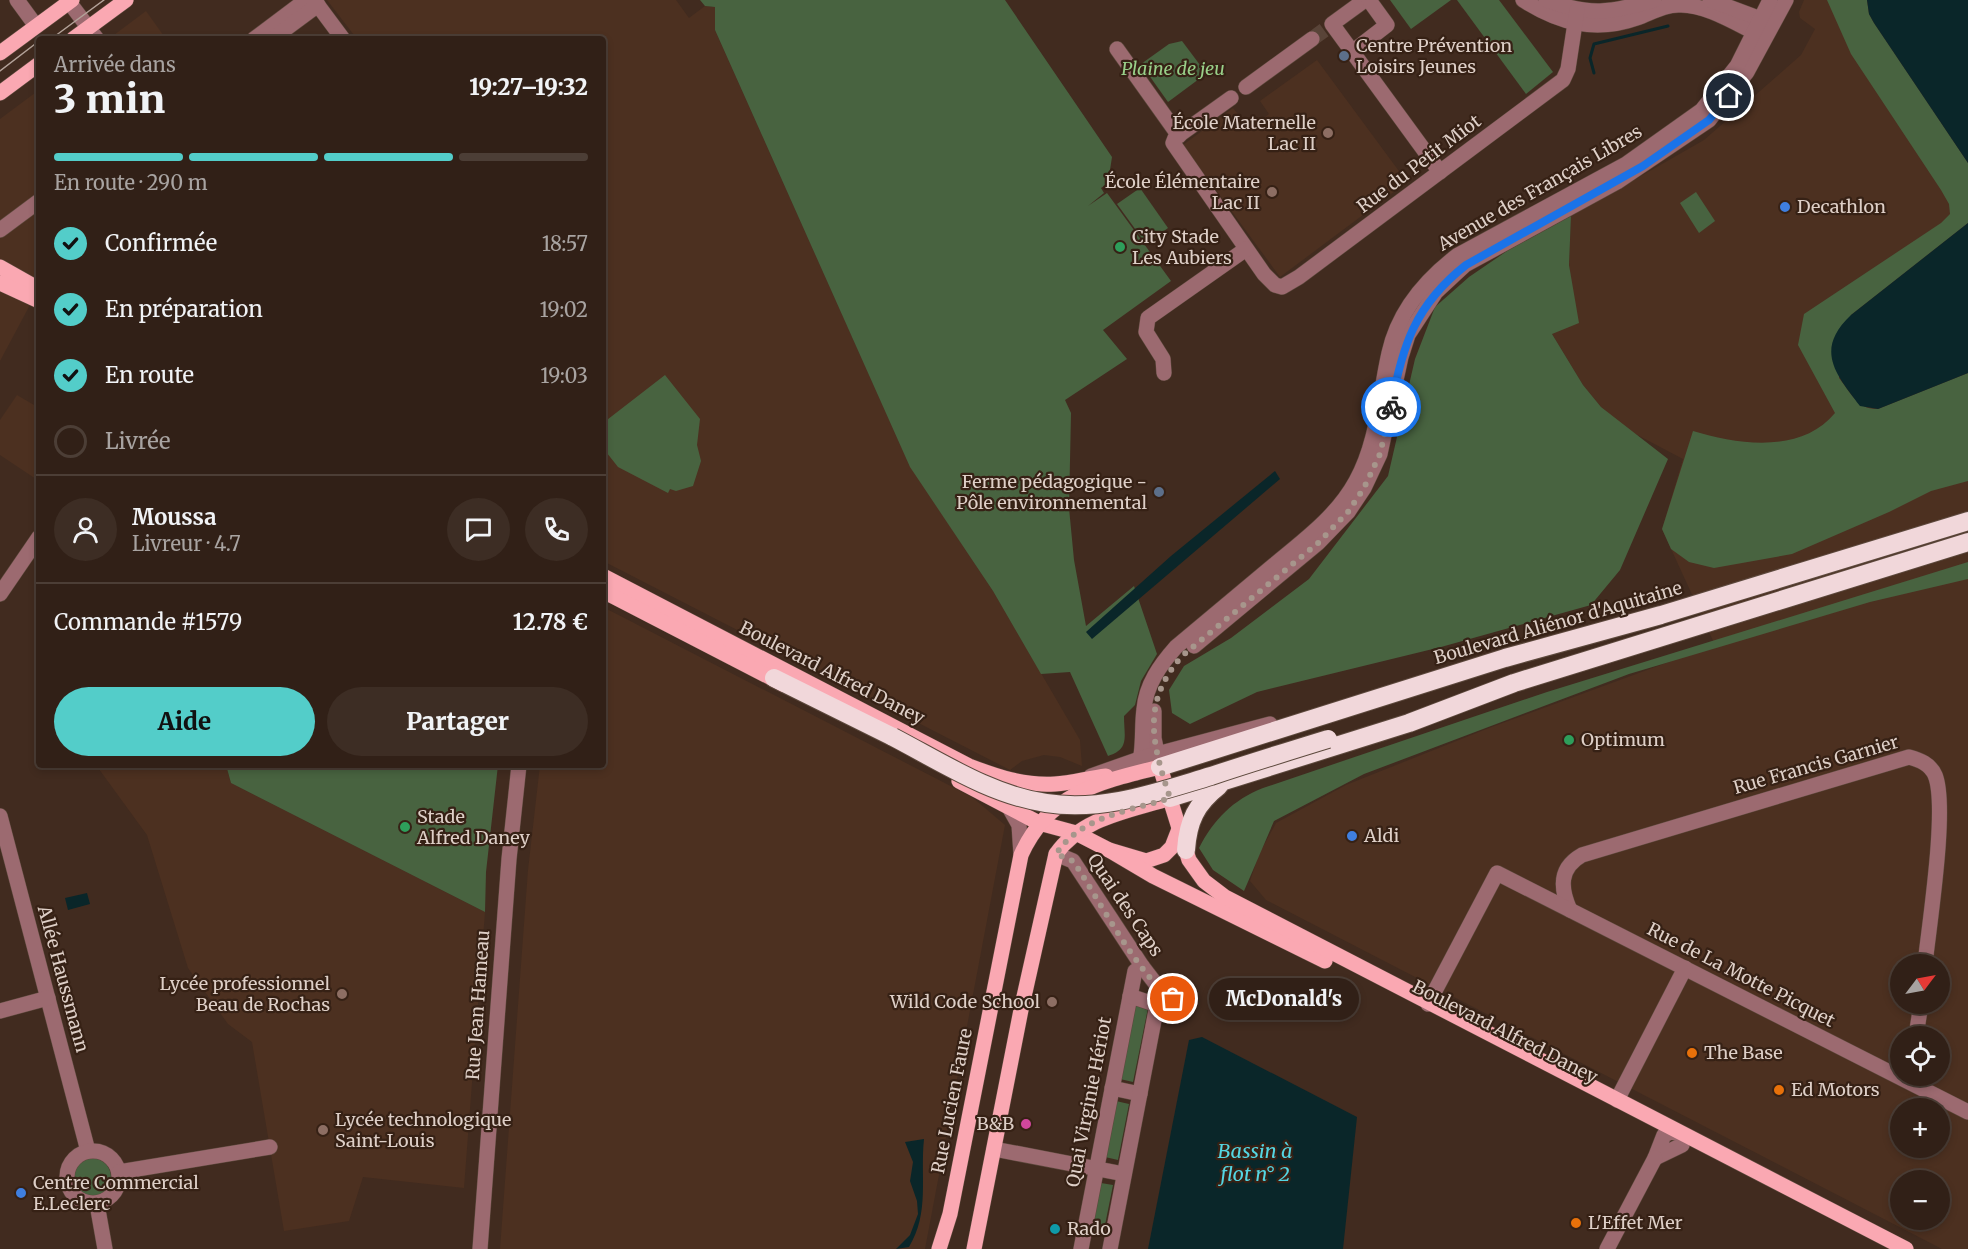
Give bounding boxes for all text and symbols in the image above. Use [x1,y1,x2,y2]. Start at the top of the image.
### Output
place label: Centre Prévention Loisirs Jeunes [1356,34,1512,78]
marker: Centre Prévention Loisirs Jeunes [1337,49,1351,63]
text: Arrivée dans [54,52,176,77]
park label: Plaine de jeu [1121,57,1225,80]
pin [1703,70,1754,121]
text: 19:27–19:32 [469,73,588,101]
text: 3 min [54,75,165,124]
icon: home [1712,79,1745,112]
street label: Rue du Petit Miot [1352,109,1485,218]
place label: École Maternelle Lac II [1173,111,1316,155]
street label: Avenue des Français Libres [1433,119,1646,256]
marker: École Maternelle Lac II [1321,126,1335,140]
text: En route · 290 m [54,170,208,195]
place label: École Élémentaire Lac II [1105,170,1260,214]
marker: École Élémentaire Lac II [1265,185,1279,199]
place label: Decathlon [1797,195,1886,218]
marker: Decathlon [1778,200,1792,214]
place label: City Stade Les Aubiers [1132,225,1232,269]
icon: check [54,227,87,260]
text: Confirmée [105,229,217,257]
text: 18:57 [542,231,588,256]
marker: City Stade Les Aubiers [1113,240,1127,254]
icon: check [54,293,87,326]
text: En préparation [105,295,263,323]
text: 19:02 [539,297,588,322]
icon: check [54,359,87,392]
text: En route [105,361,194,389]
text: 19:03 [540,363,588,388]
courier [1361,377,1421,437]
icon: bike [1375,391,1408,424]
text: Livrée [105,427,171,455]
place label: Ferme pédagogique - Pôle environnemental [956,470,1147,514]
marker: Ferme pédagogique - Pôle environnemental [1152,485,1166,499]
button: person [54,498,117,561]
button: chat [447,498,510,561]
button: phone [525,498,588,561]
text: Moussa [132,503,217,531]
text: Livreur · 4.7 [132,531,241,556]
street label: Boulevard Aliénor d'Aquitaine [1431,576,1685,669]
text: Commande #1579 [54,608,242,636]
text: 12.78 € [513,608,588,636]
street label: Boulevard Alfred Daney [736,616,929,730]
button: Aide [54,687,315,756]
button: Partager [327,687,588,756]
place label: Optimum [1581,728,1665,751]
street label: Rue Francis Garnier [1730,730,1901,799]
marker: Optimum [1562,733,1576,747]
place label: Stade Alfred Daney [416,805,531,849]
marker: Stade Alfred Daney [398,820,412,834]
place label: Aldi [1363,824,1399,847]
marker: Aldi [1345,829,1359,843]
street label: Quai des Caps [1083,849,1168,961]
street label: Allée Haussmann [33,902,94,1055]
street label: Rue de La Motte Picquet [1644,917,1839,1032]
street label: Rue Jean Hameau [461,929,494,1081]
north arrow [1890,954,1950,1014]
map controls [1890,954,1950,1230]
place label: Lycée professionnel Beau de Rochas [160,972,330,1016]
pin [1147,973,1198,1024]
street label: Boulevard Alfred Daney [1409,975,1602,1089]
callout: McDonald's [1209,978,1359,1020]
icon: bag [1156,982,1189,1015]
text: McDonald's [1226,986,1342,1011]
marker: Lycée professionnel Beau de Rochas [335,987,349,1001]
place label: Wild Code School [889,990,1040,1013]
marker: Wild Code School [1045,995,1059,1009]
street label: Quai Virginie Hériot [1061,1015,1116,1189]
street label: Rue Lucien Faure [926,1026,977,1176]
button: locate [1890,1026,1950,1086]
place label: The Base [1704,1041,1783,1064]
marker: The Base [1685,1046,1699,1060]
place label: Ed Motors [1791,1078,1880,1101]
marker: Ed Motors [1772,1083,1786,1097]
button: + [1890,1098,1950,1158]
place label: Lycée technologique Saint-Louis [335,1108,511,1152]
place label: B&B [976,1112,1014,1135]
marker: B&B [1019,1117,1033,1131]
marker: Lycée technologique Saint-Louis [316,1123,330,1137]
water label: Bassin à flot n° 2 [1217,1138,1293,1186]
button: − [1890,1170,1950,1230]
place label: Centre Commercial E.Leclerc [33,1171,199,1215]
marker: Centre Commercial E.Leclerc [14,1186,28,1200]
place label: L'Effet Mer [1588,1211,1683,1234]
marker: L'Effet Mer [1569,1216,1583,1230]
place label: Rado [1067,1217,1111,1240]
marker: Rado [1048,1222,1062,1236]

